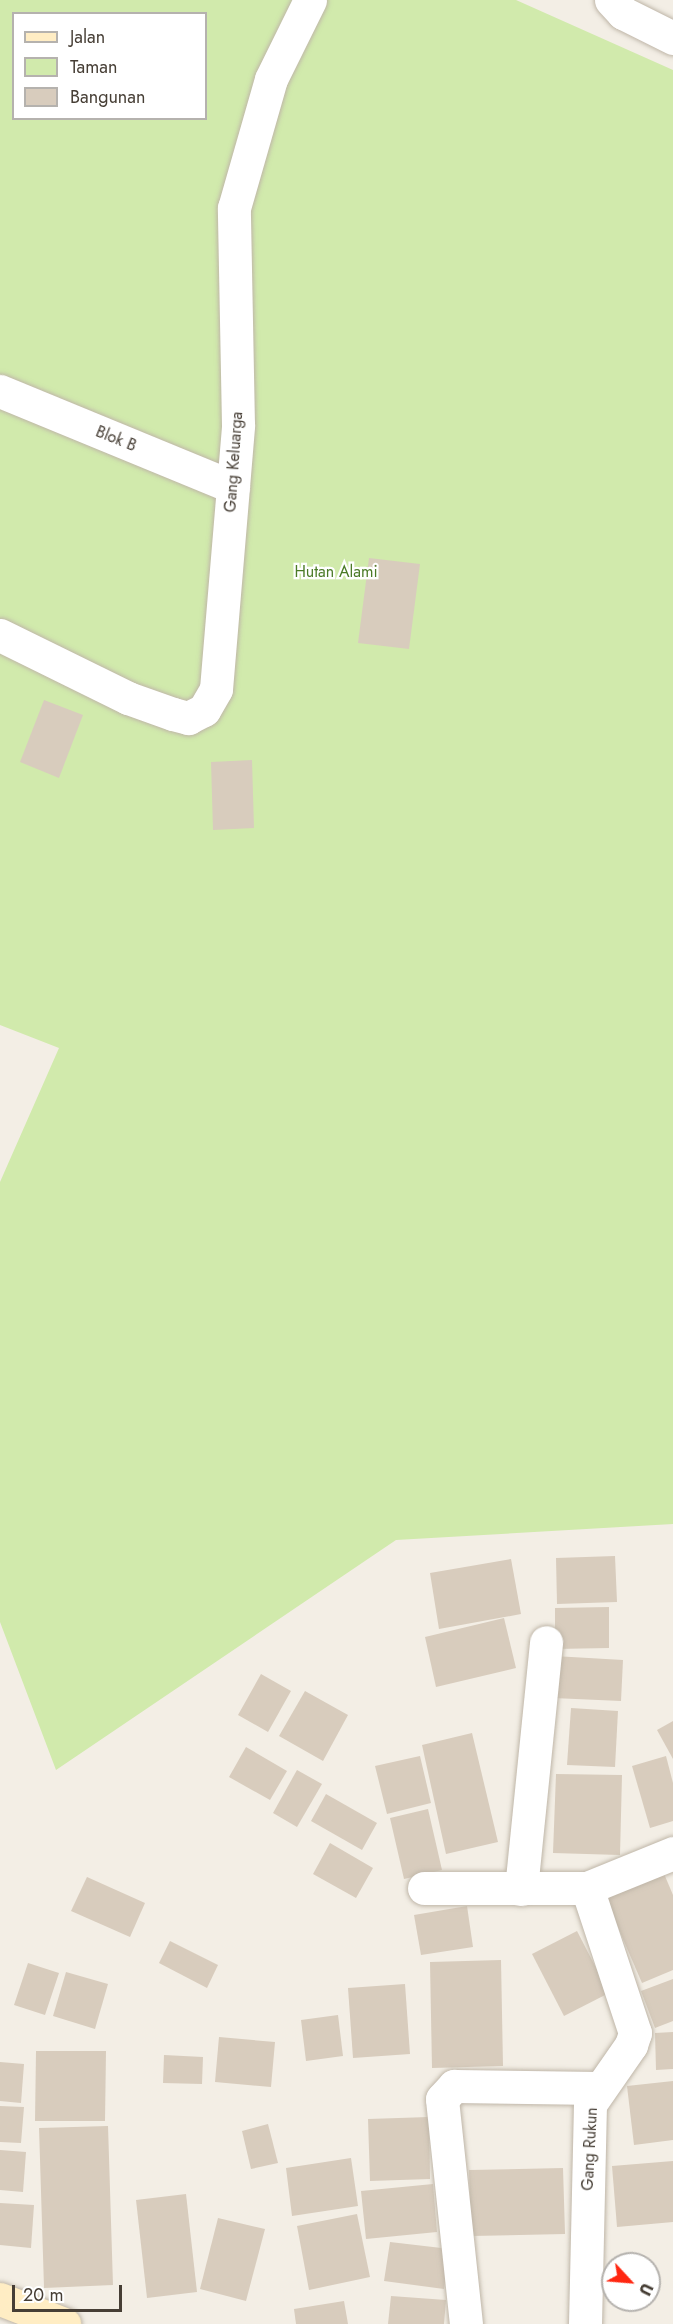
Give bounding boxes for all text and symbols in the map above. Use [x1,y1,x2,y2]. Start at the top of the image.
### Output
legend [12,12,207,120]
text: Jalan [70,24,105,50]
text: Taman [70,54,117,80]
text: Bangunan [70,84,145,110]
street label: Gang Keluarga [221,411,247,513]
street label: Blok B [93,422,139,456]
park label: Hutan Alami [294,562,378,582]
street label: Gang Rukun [578,2107,602,2191]
north arrow [601,2252,661,2312]
scale bar [15,2273,124,2311]
text: U [633,2279,659,2299]
text: 20 m [23,2282,63,2308]

